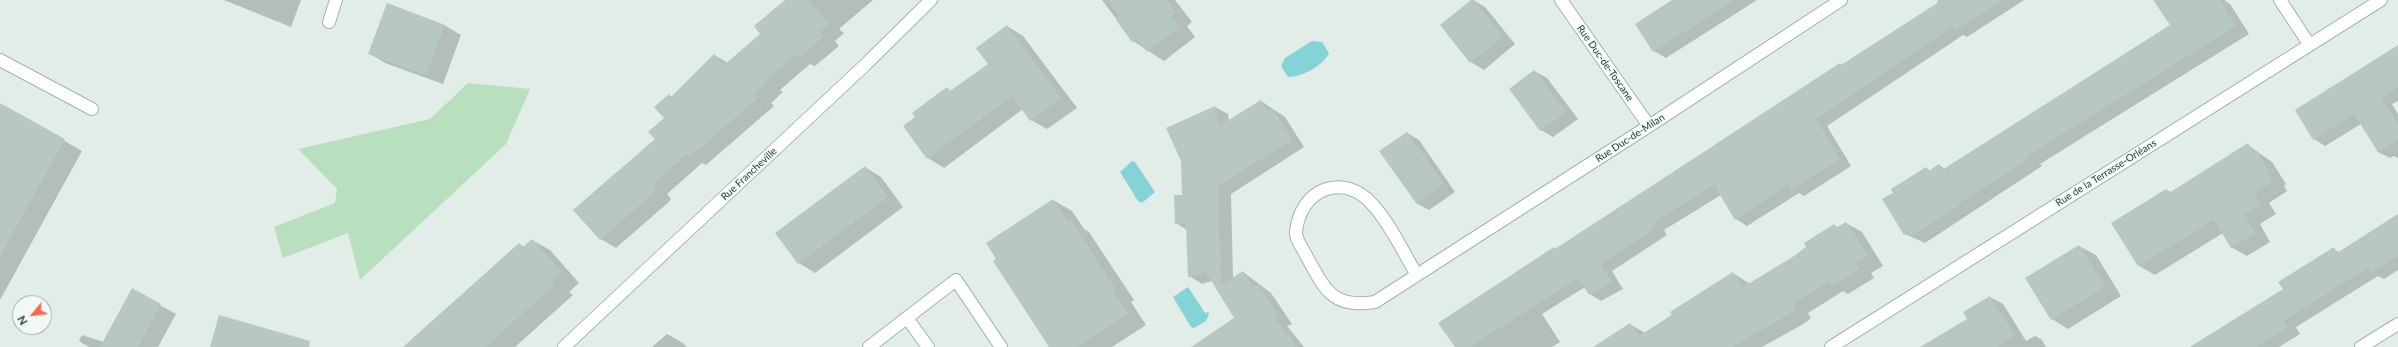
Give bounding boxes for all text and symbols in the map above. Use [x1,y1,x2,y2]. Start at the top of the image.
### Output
street label: Rue Duc-de-Toscane [1574,23,1636,103]
street label: Rue Duc-de-Milan [1593,111,1667,165]
street label: Rue de la Terrasse-Orléans [2053,137,2159,209]
street label: Rue Francheville [719,145,779,203]
north arrow [12,295,52,335]
text: N [14,314,30,327]

